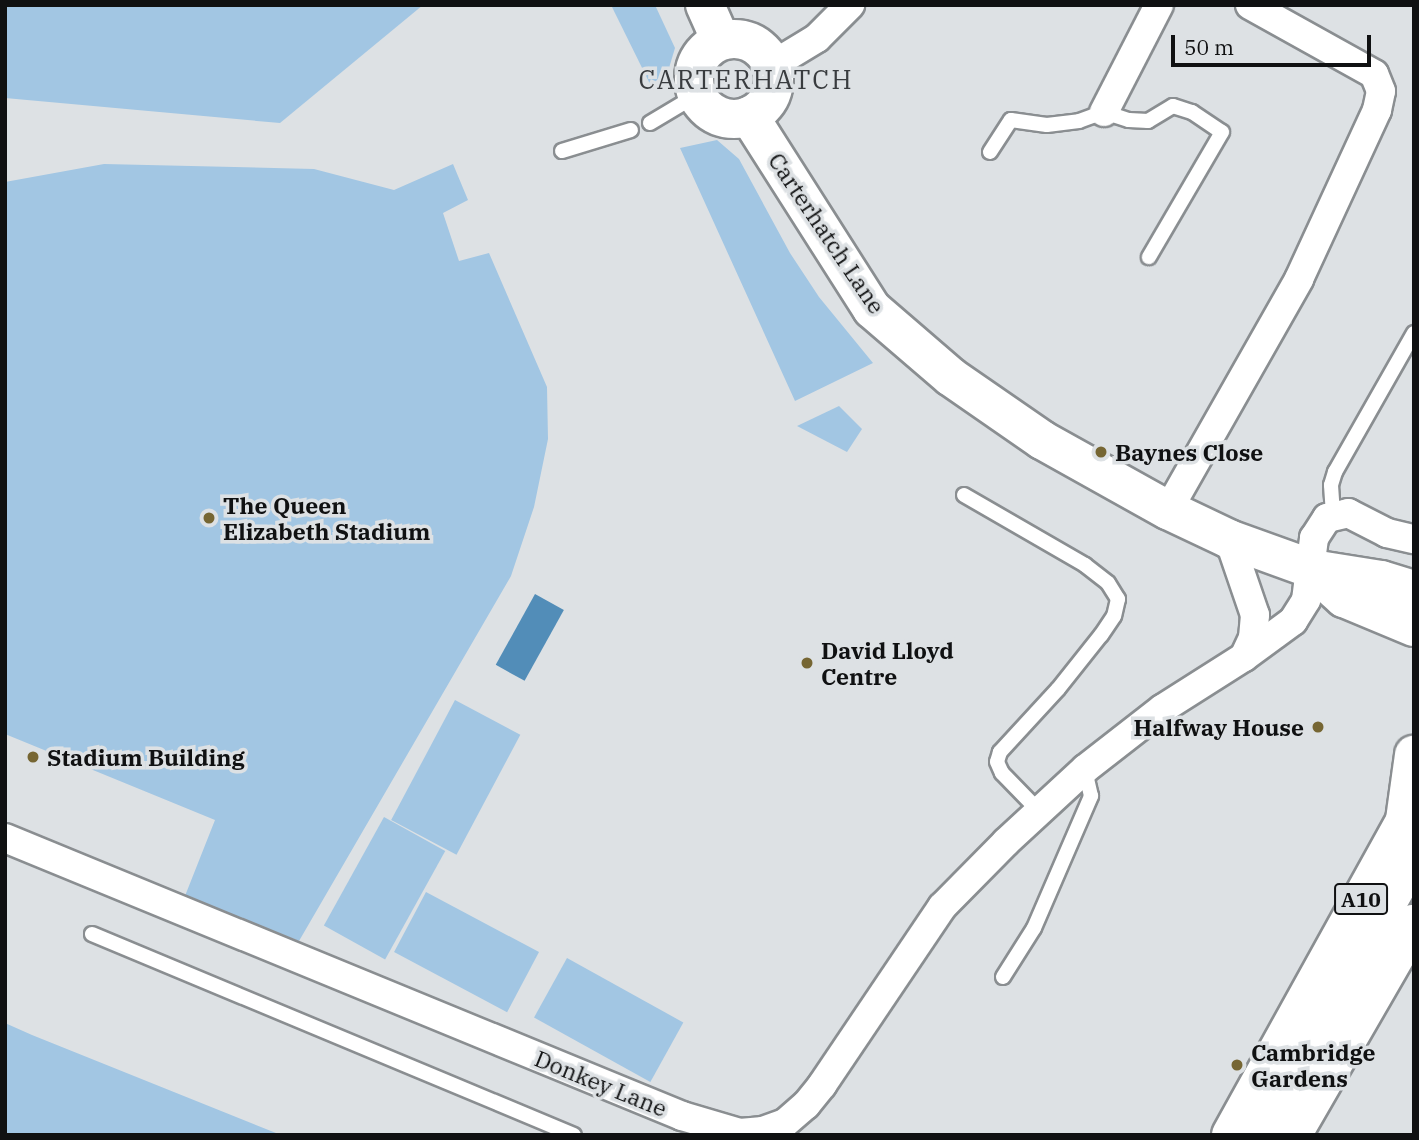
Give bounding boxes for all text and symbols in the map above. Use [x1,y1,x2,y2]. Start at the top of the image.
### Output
scale bar [1174,21,1374,65]
text: 50 m [1184,33,1234,61]
district label: CARTERHATCH [640,64,852,96]
street label: Carterhatch Lane [763,147,891,319]
place label: Baynes Close [1115,438,1263,466]
marker: Baynes Close [1093,444,1109,460]
place label: The Queen Elizabeth Stadium [223,491,430,545]
marker: The Queen Elizabeth Stadium [201,510,217,526]
place label: David Lloyd Centre [821,636,954,690]
marker: David Lloyd Centre [799,655,815,671]
place label: Halfway House [1134,713,1304,741]
marker: Halfway House [1310,719,1326,735]
place label: Stadium Building [47,743,245,771]
marker: Stadium Building [25,749,41,765]
road number: A10 [1333,881,1389,916]
place label: Cambridge Gardens [1251,1038,1375,1092]
street label: Donkey Lane [531,1044,671,1122]
marker: Cambridge Gardens [1229,1057,1245,1073]

